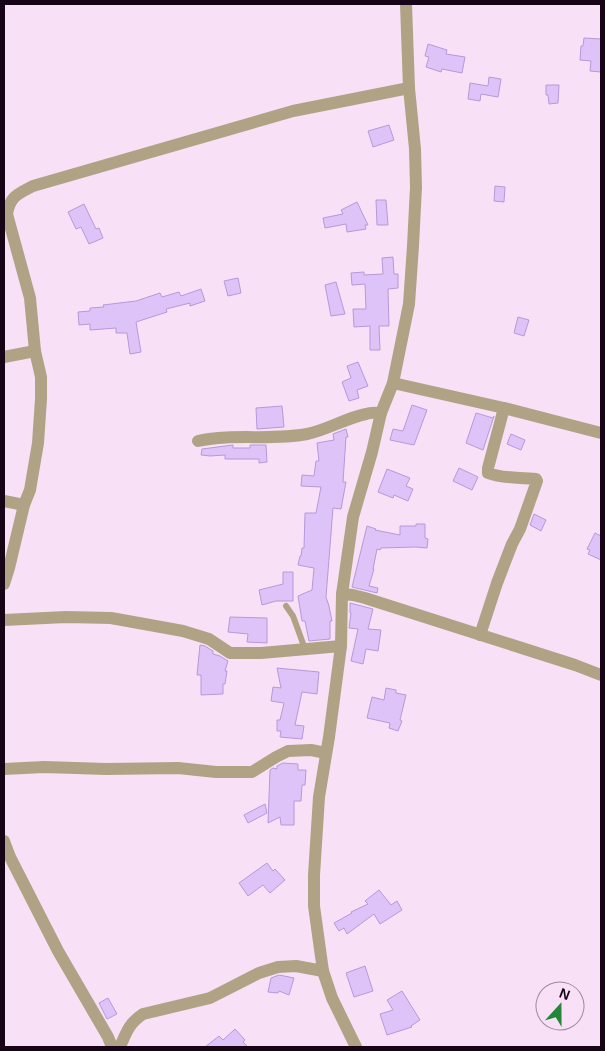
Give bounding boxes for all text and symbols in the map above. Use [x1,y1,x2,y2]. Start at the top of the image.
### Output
north arrow [535,981,585,1031]
text: N [557,985,572,1003]

